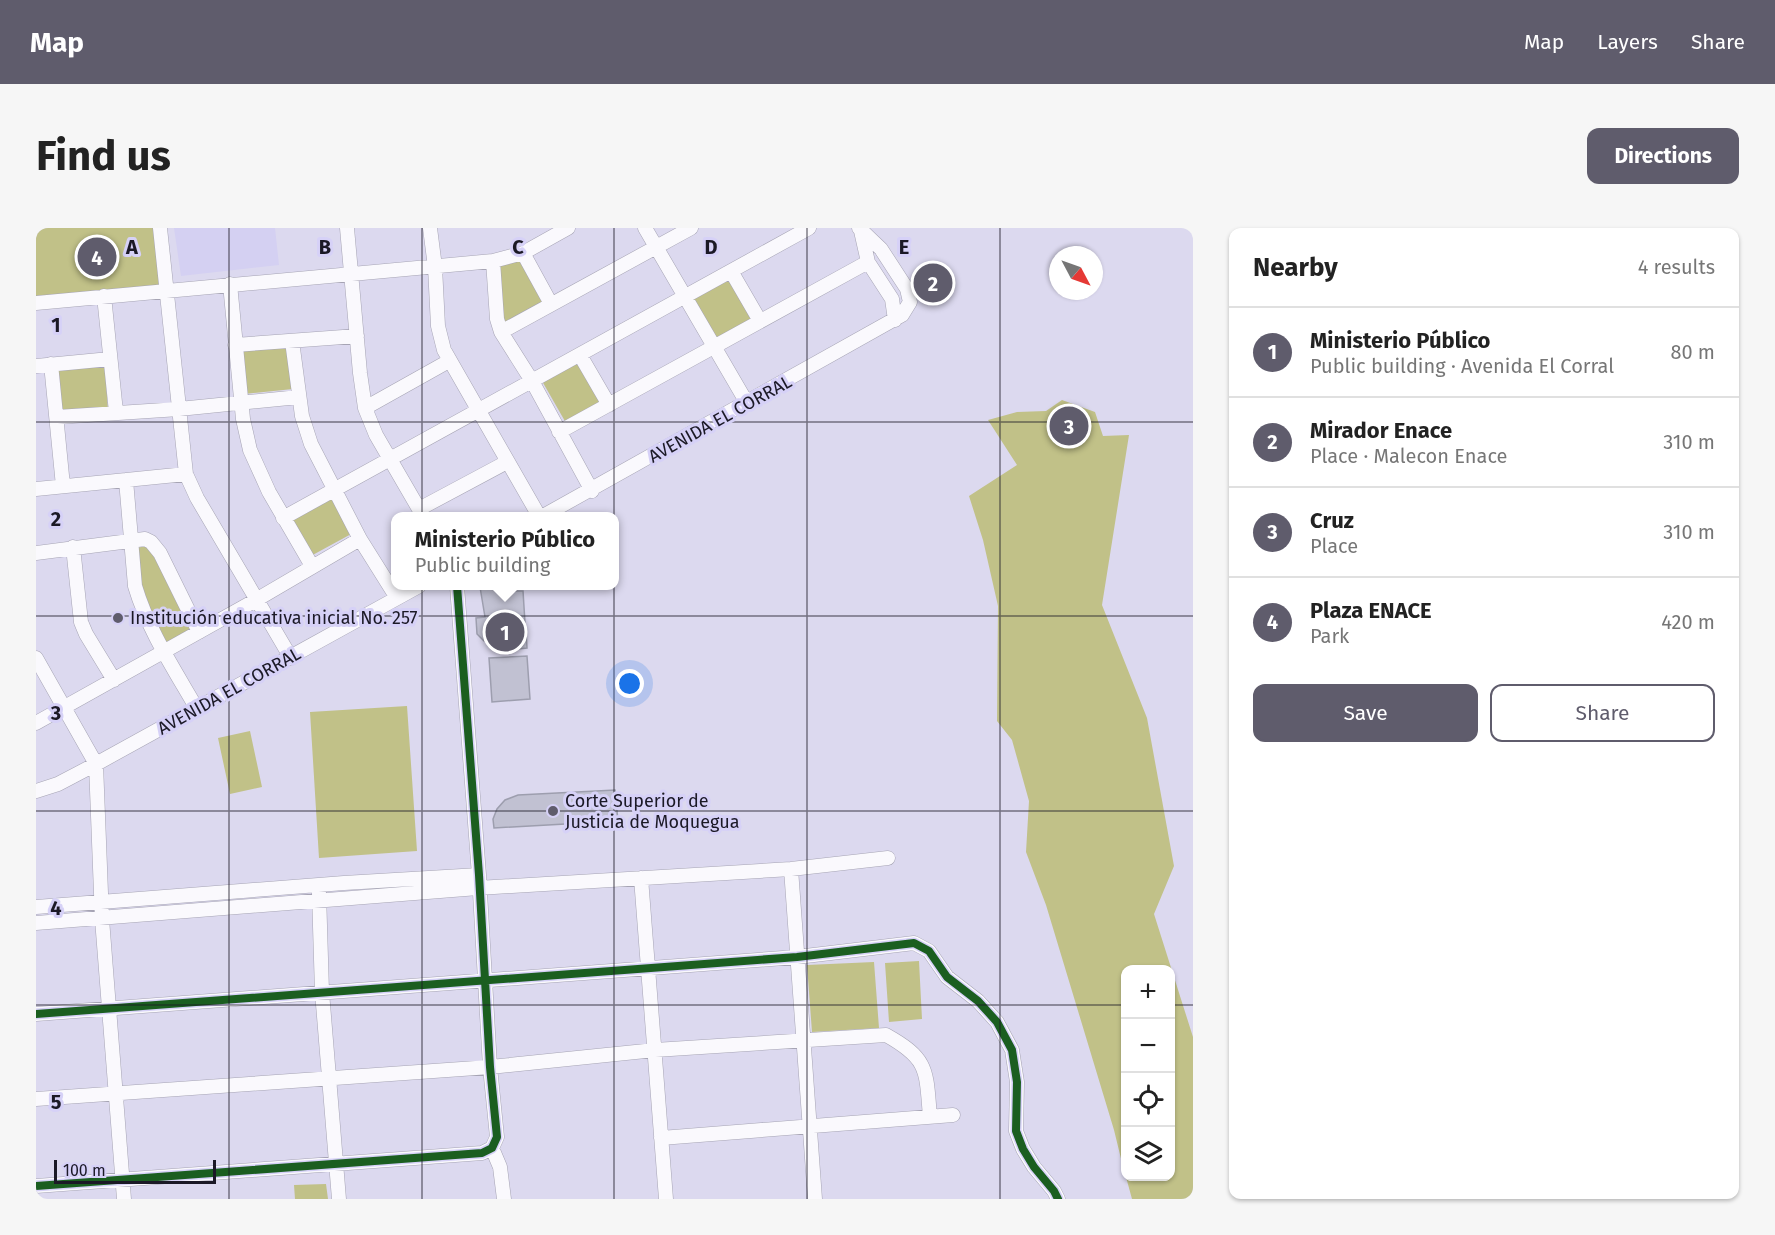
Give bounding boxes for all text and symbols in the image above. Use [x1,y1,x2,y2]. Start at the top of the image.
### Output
text: Map [30,26,84,59]
text: Map [1524,29,1564,55]
text: Layers [1597,29,1658,55]
text: Share [1691,29,1745,55]
button: Directions [1587,128,1739,184]
text: Find us [36,131,171,181]
pin: 4 [78,234,116,279]
text: A [125,235,139,259]
text: B [319,235,331,259]
text: C [512,235,524,259]
text: D [704,235,718,259]
text: E [899,235,909,259]
north arrow [1049,246,1103,300]
text: Nearby [1253,252,1338,283]
text: 4 results [1638,255,1715,279]
pin: 2 [914,260,952,306]
text: 1 [51,313,61,337]
text: Ministerio Público [1310,327,1490,354]
text: 1 [1268,340,1277,364]
text: 80 m [1670,340,1715,364]
text: Public building · Avenida El Corral [1310,354,1614,378]
street label: AVENIDA EL CORRAL [645,370,796,468]
pin: 3 [1050,404,1088,448]
text: Mirador Enace [1310,417,1452,444]
text: 2 [1267,430,1278,454]
text: 310 m [1663,430,1715,454]
text: Place · Malecon Enace [1310,444,1507,468]
text: 2 [51,507,61,531]
text: Cruz [1310,507,1354,534]
popup [391,512,619,590]
text: 3 [1267,520,1278,544]
text: 310 m [1663,520,1715,544]
text: Ministerio Público [415,526,595,553]
text: Place [1310,534,1358,558]
text: Public building [415,553,550,577]
text: Plaza ENACE [1310,597,1432,624]
place label: Institución educativa inicial No. 257 [130,607,418,629]
pin: 1 [486,610,524,654]
text: 4 [1267,610,1278,634]
text: 420 m [1661,610,1715,634]
marker: Institución educativa inicial No. 257 [111,611,125,625]
text: Park [1310,624,1349,648]
street label: AVENIDA EL CORRAL [154,642,305,740]
your location [615,669,644,698]
button: Save [1253,684,1478,742]
button: Share [1490,684,1715,742]
text: 3 [50,701,61,725]
place label: Corte Superior de Justicia de Moquegua [565,790,740,833]
marker: Corte Superior de Justicia de Moquegua [546,804,560,818]
text: 4 [50,896,62,920]
map controls [1121,965,1175,1181]
button: + [1121,965,1175,1019]
button: − [1121,1019,1175,1073]
button: locate [1121,1073,1175,1127]
text: 5 [51,1090,62,1114]
button: layers [1121,1127,1175,1181]
scale bar [54,1157,216,1184]
text: 100 m [63,1161,106,1180]

